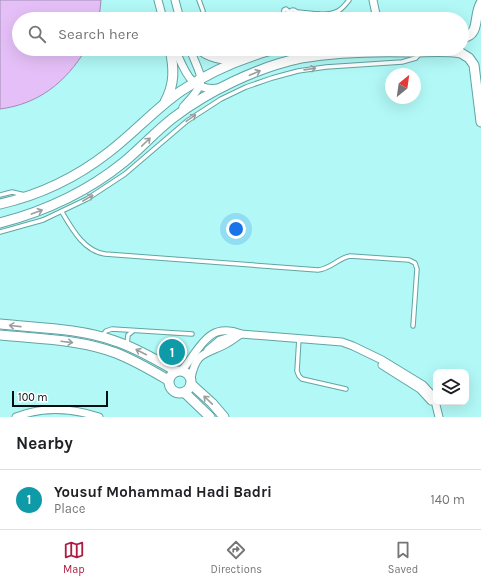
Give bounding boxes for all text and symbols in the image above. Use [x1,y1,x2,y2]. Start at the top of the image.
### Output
search box [12,12,469,56]
icon: search [26,23,48,45]
text: Search here [58,25,139,43]
one-way arrow [303,65,316,73]
north arrow [385,68,421,104]
one-way arrow [248,69,260,76]
one-way arrow [185,114,196,122]
one-way arrow [141,137,151,147]
one-way arrow [82,194,94,202]
one-way arrow [31,207,43,215]
your location [226,219,246,239]
one-way arrow [9,322,22,329]
pin: 1 [159,337,185,367]
one-way arrow [60,338,73,345]
one-way arrow [136,348,148,356]
map controls [433,369,469,405]
button: layers [433,369,469,405]
scale bar [12,389,108,408]
text: 100 m [18,391,48,404]
one-way arrow [203,395,213,405]
text: Nearby [16,433,73,453]
text: Yousuf Mohammad Hadi Badri [54,483,272,501]
text: 1 [27,492,31,507]
text: 140 m [430,492,465,507]
text: Place [54,501,85,516]
tab: Map [63,539,85,576]
tab: Directions [210,539,262,576]
tab: Saved [388,539,418,576]

